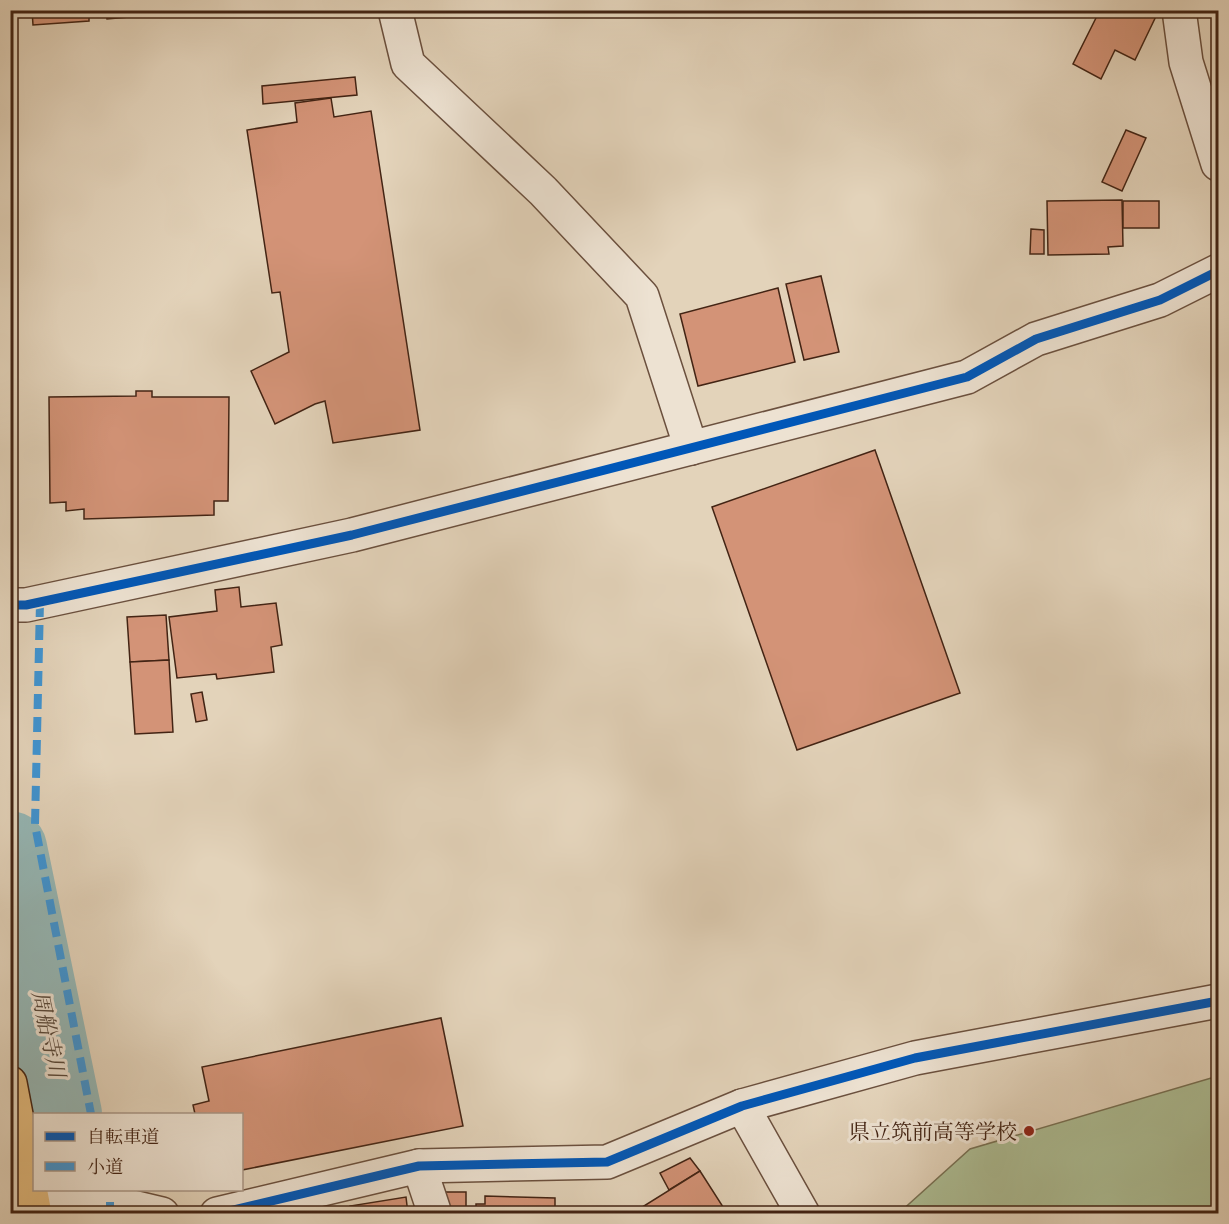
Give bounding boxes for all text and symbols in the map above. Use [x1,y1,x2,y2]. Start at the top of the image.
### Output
water label: 周船寺川 [24,988,74,1082]
legend [33,1113,243,1191]
place label: 県立筑前高等学校 [849,1116,1017,1147]
text: 自転車道 [87,1123,159,1150]
marker: 県立筑前高等学校 [1022,1124,1036,1138]
text: 小道 [87,1153,123,1180]

